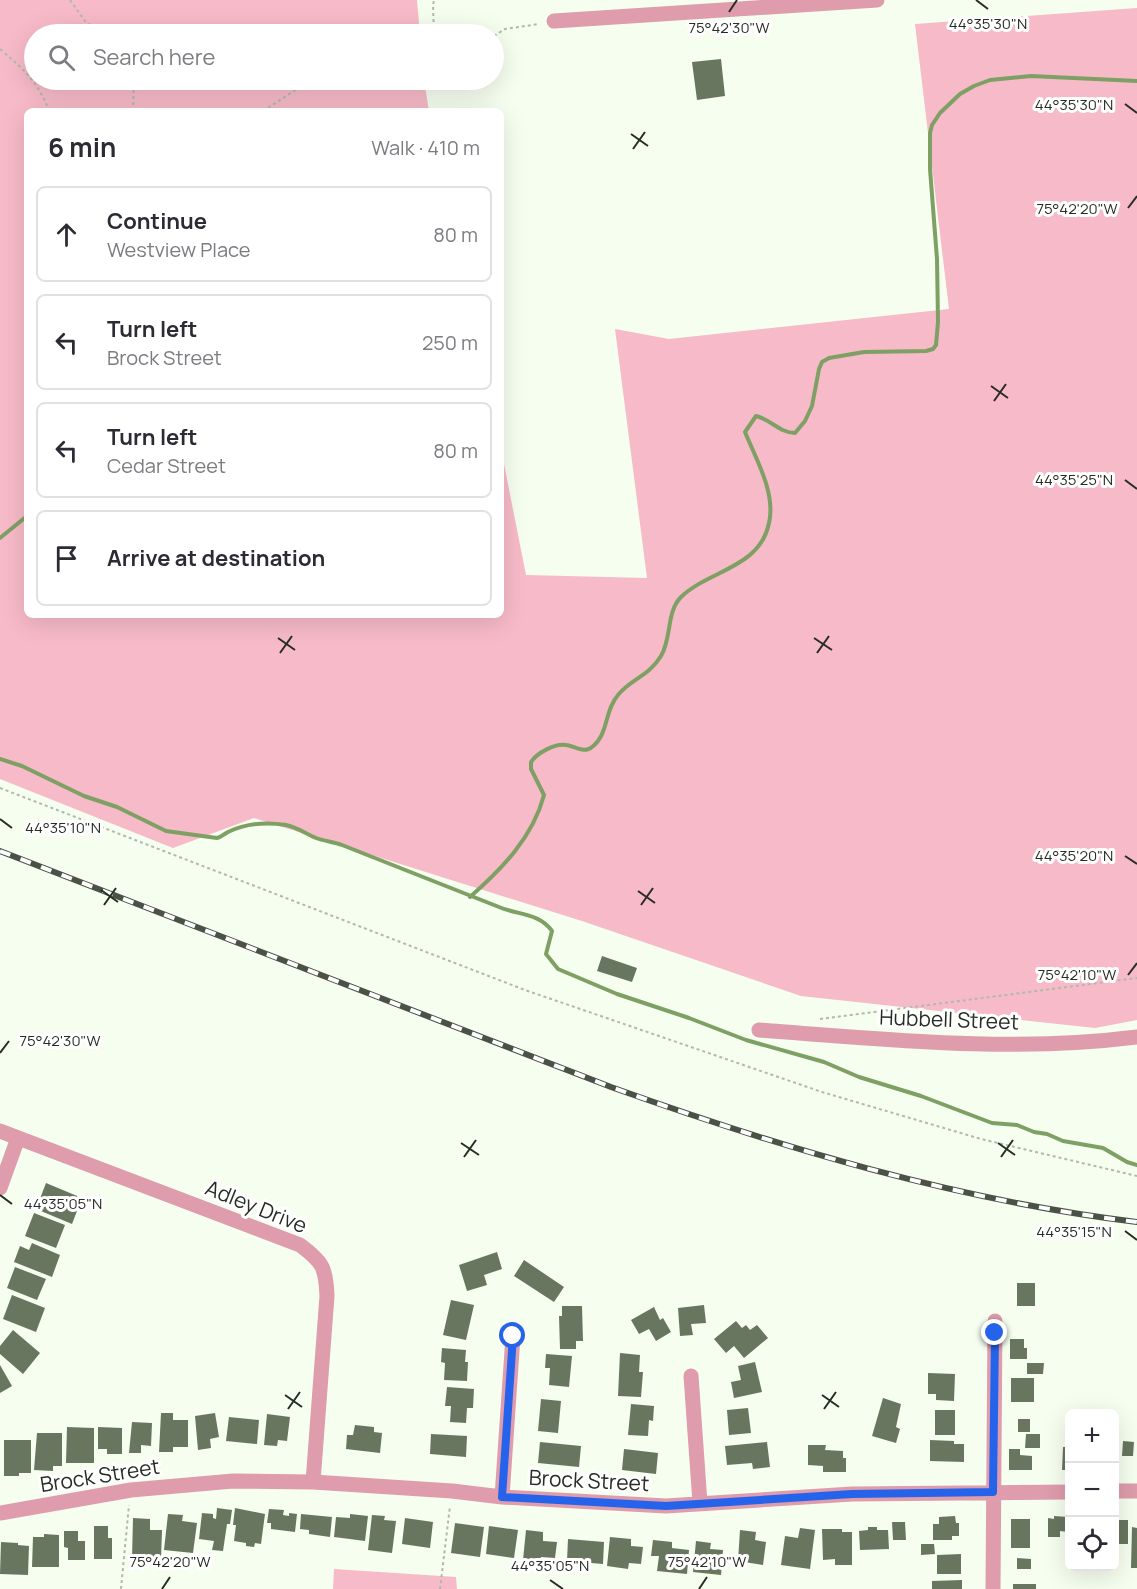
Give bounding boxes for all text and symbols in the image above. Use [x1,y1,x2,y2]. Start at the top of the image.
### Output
text: 44°35'30"N [949,13,1027,34]
text: 75°42'30"W [689,17,769,38]
search box [24,24,504,90]
icon: search [45,41,78,74]
text: Search here [93,42,215,72]
text: 44°35'30"N [1035,94,1113,115]
text: 6 min [48,129,116,165]
text: Walk · 410 m [371,134,480,161]
text: 75°42'20"W [1036,198,1118,219]
text: Continue [107,206,207,236]
icon: ahead [50,218,83,251]
text: 80 m [433,221,478,248]
text: Westview Place [107,236,251,263]
text: Turn left [107,314,197,344]
icon: left [50,326,83,359]
text: 250 m [422,329,478,356]
text: Brock Street [107,344,222,371]
text: Turn left [107,422,197,452]
icon: left [50,434,83,467]
text: 80 m [433,437,478,464]
text: Cedar Street [107,452,226,479]
text: 44°35'25"N [1035,469,1113,490]
icon: arrive [50,542,83,575]
text: Arrive at destination [107,543,325,573]
text: 44°35'10"N [25,817,101,838]
text: 44°35'20"N [1035,845,1113,866]
text: 75°42'10"W [1038,964,1116,985]
street label: Hubbell Street [879,1003,1019,1035]
text: 75°42'30"W [20,1030,100,1051]
street label: Adley Drive [201,1173,311,1239]
text: 44°35'05"N [24,1193,102,1214]
text: 44°35'15"N [1036,1221,1112,1242]
route end [981,1319,1007,1345]
route start [499,1322,525,1348]
map controls [1065,1409,1119,1571]
button: + [1065,1409,1119,1463]
street label: Brock Street [38,1452,162,1498]
street label: Brock Street [528,1463,650,1497]
button: − [1065,1463,1119,1517]
button: locate [1065,1517,1119,1571]
text: 75°42'20"W [129,1551,211,1572]
text: 75°42'10"W [668,1551,746,1572]
text: 44°35'05"N [511,1555,589,1576]

